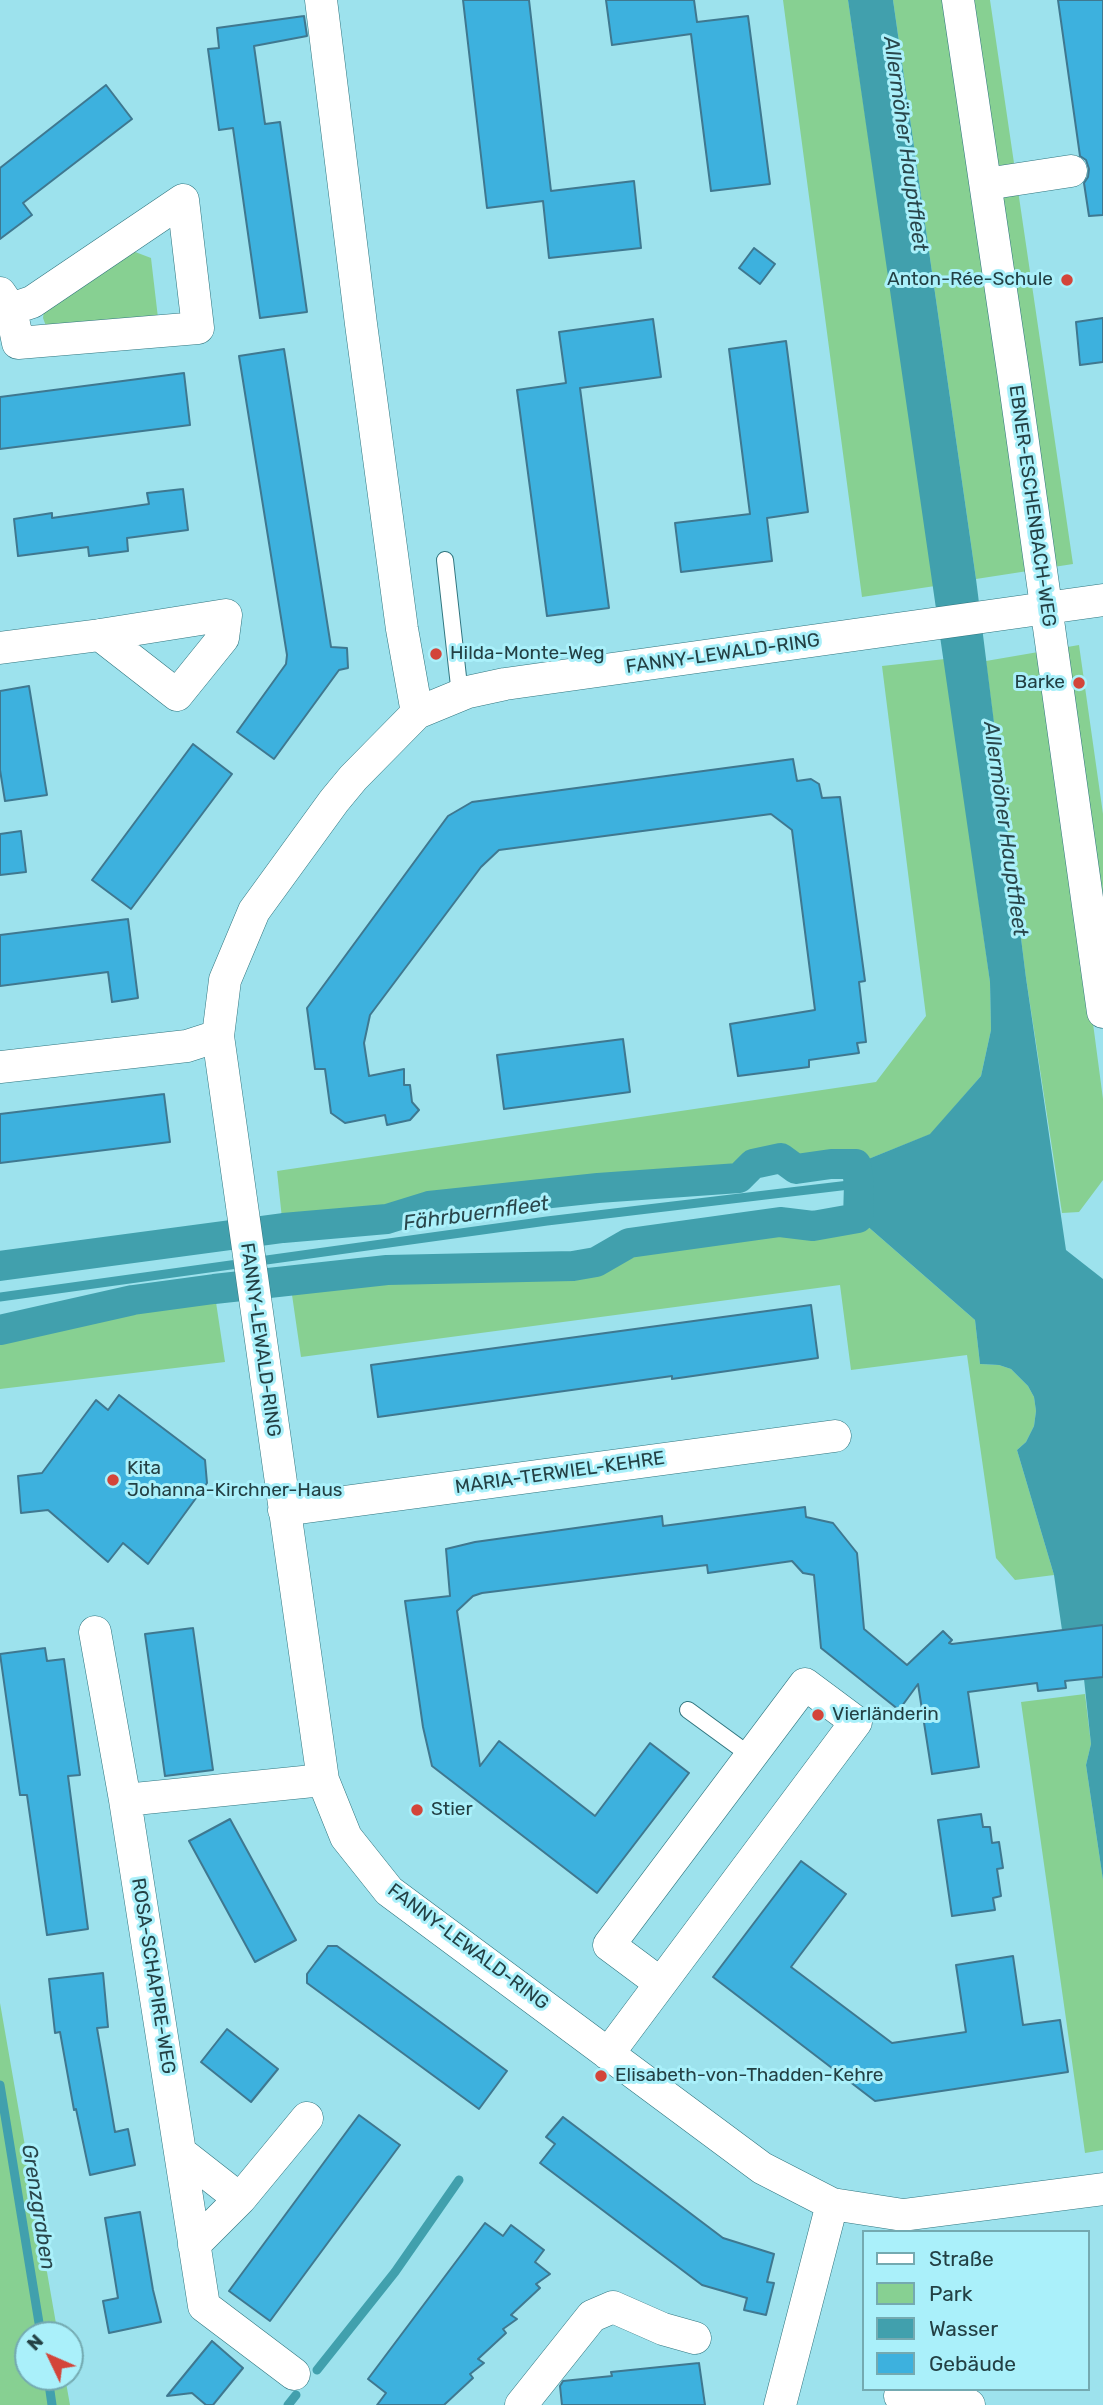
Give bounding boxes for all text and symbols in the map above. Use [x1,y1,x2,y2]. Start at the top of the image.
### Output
water label: Allermöher Hauptfleet [877,35,933,253]
place label: Anton-Rée-Schule [887,269,1053,291]
marker: Anton-Rée-Schule [1059,272,1075,288]
street label: EBNER-ESCHENBACH-WEG [1004,384,1060,628]
street label: FANNY-LEWALD-RING [625,629,821,679]
place label: Hilda-Monte-Weg [450,643,605,665]
marker: Hilda-Monte-Weg [428,646,444,662]
place label: Barke [1015,672,1065,694]
marker: Barke [1071,675,1087,691]
water label: Allermöher Hauptfleet [977,720,1033,938]
water label: Fährbuernfleet [402,1191,550,1237]
street label: FANNY-LEWALD-RING [235,1242,285,1438]
street label: MARIA-TERWIEL-KEHRE [454,1447,666,1499]
place label: Kita Johanna-Kirchner-Haus [127,1458,343,1502]
marker: Kita Johanna-Kirchner-Haus [105,1472,121,1488]
place label: Vierländerin [832,1704,939,1726]
marker: Vierländerin [810,1707,826,1723]
place label: Stier [431,1799,473,1821]
marker: Stier [409,1802,425,1818]
street label: ROSA-SCHAPIRE-WEG [126,1876,180,2076]
street label: FANNY-LEWALD-RING [383,1879,553,2015]
place label: Elisabeth-von-Thadden-Kehre [615,2065,883,2087]
marker: Elisabeth-von-Thadden-Kehre [593,2068,609,2084]
water label: Grenzgraben [16,2142,60,2272]
legend [862,2230,1089,2391]
text: Straße [929,2246,994,2271]
text: Park [929,2281,973,2306]
text: Wasser [929,2316,998,2341]
north arrow [14,2321,84,2391]
text: N [22,2330,48,2355]
text: Gebäude [929,2351,1016,2376]

